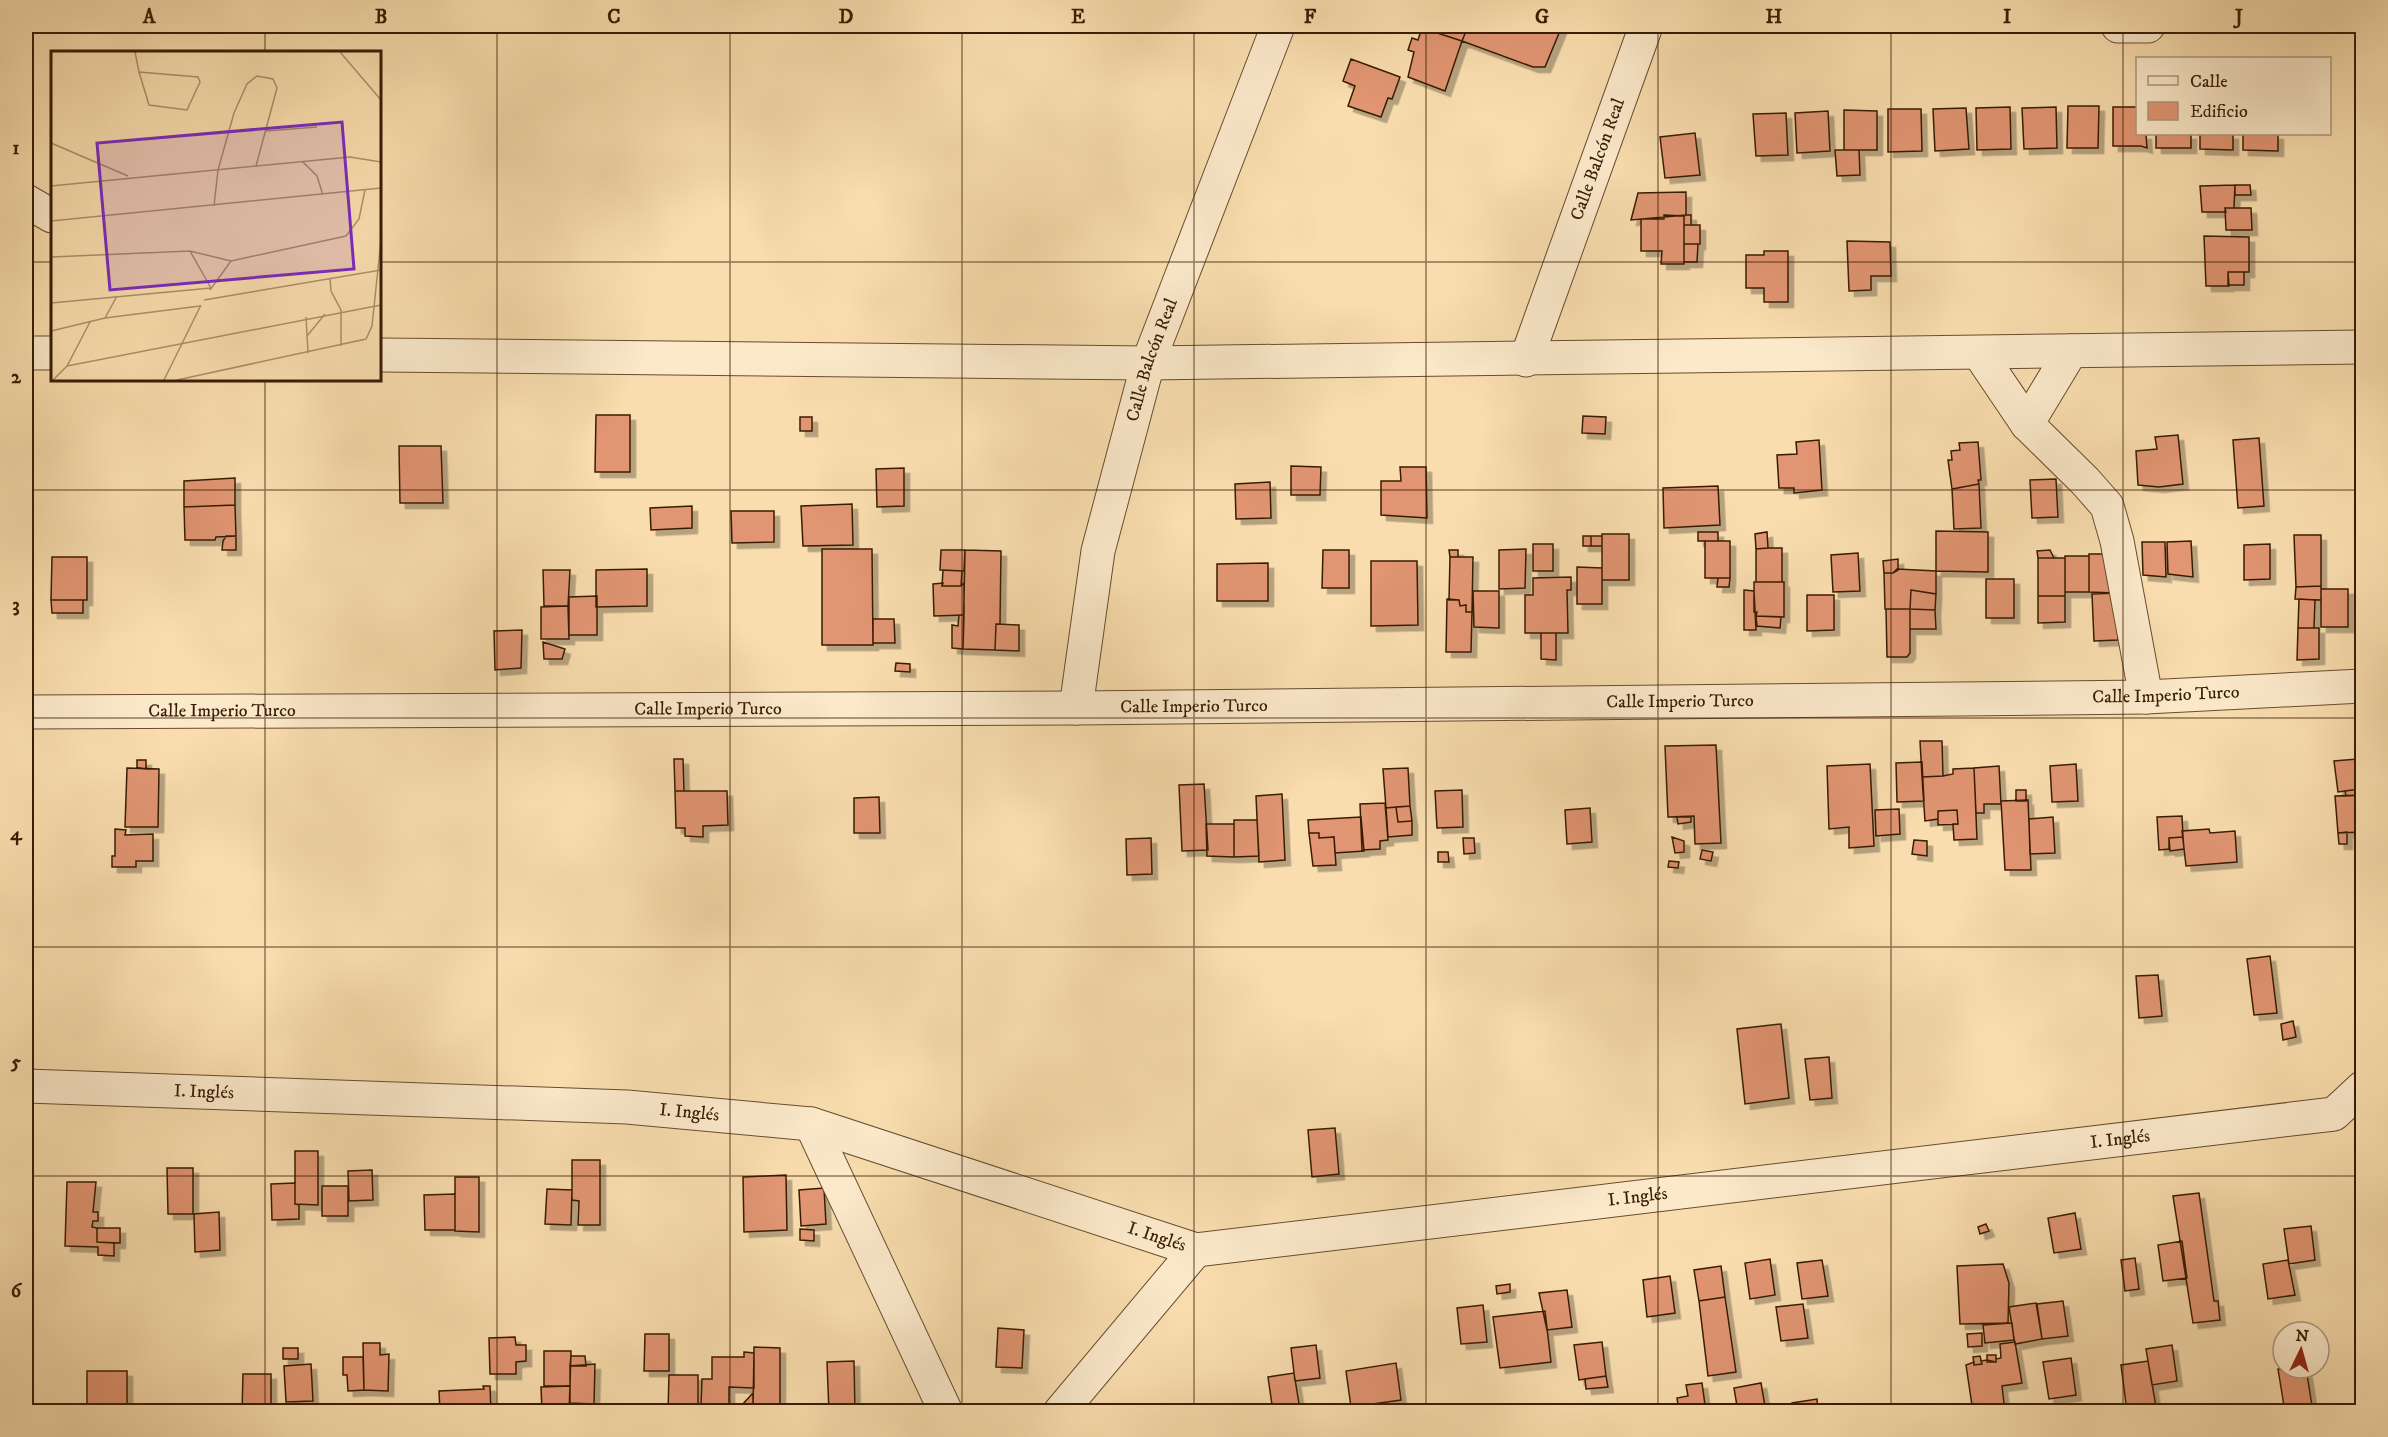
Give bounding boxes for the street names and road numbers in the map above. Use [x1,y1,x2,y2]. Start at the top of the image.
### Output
street label: Calle Balcón Real [1566,95,1630,224]
street label: Calle Balcón Real [1122,295,1183,424]
street label: Calle Imperio Turco [2092,681,2240,709]
street label: Calle Imperio Turco [1606,690,1754,714]
street label: Calle Imperio Turco [1120,695,1268,719]
street label: Calle Imperio Turco [634,698,782,721]
street label: Calle Imperio Turco [148,700,296,723]
street label: I. Inglés [174,1080,234,1104]
street label: I. Inglés [658,1099,720,1126]
street label: I. Inglés [2089,1125,2151,1154]
street label: I. Inglés [1607,1183,1669,1212]
street label: I. Inglés [1125,1217,1189,1257]

